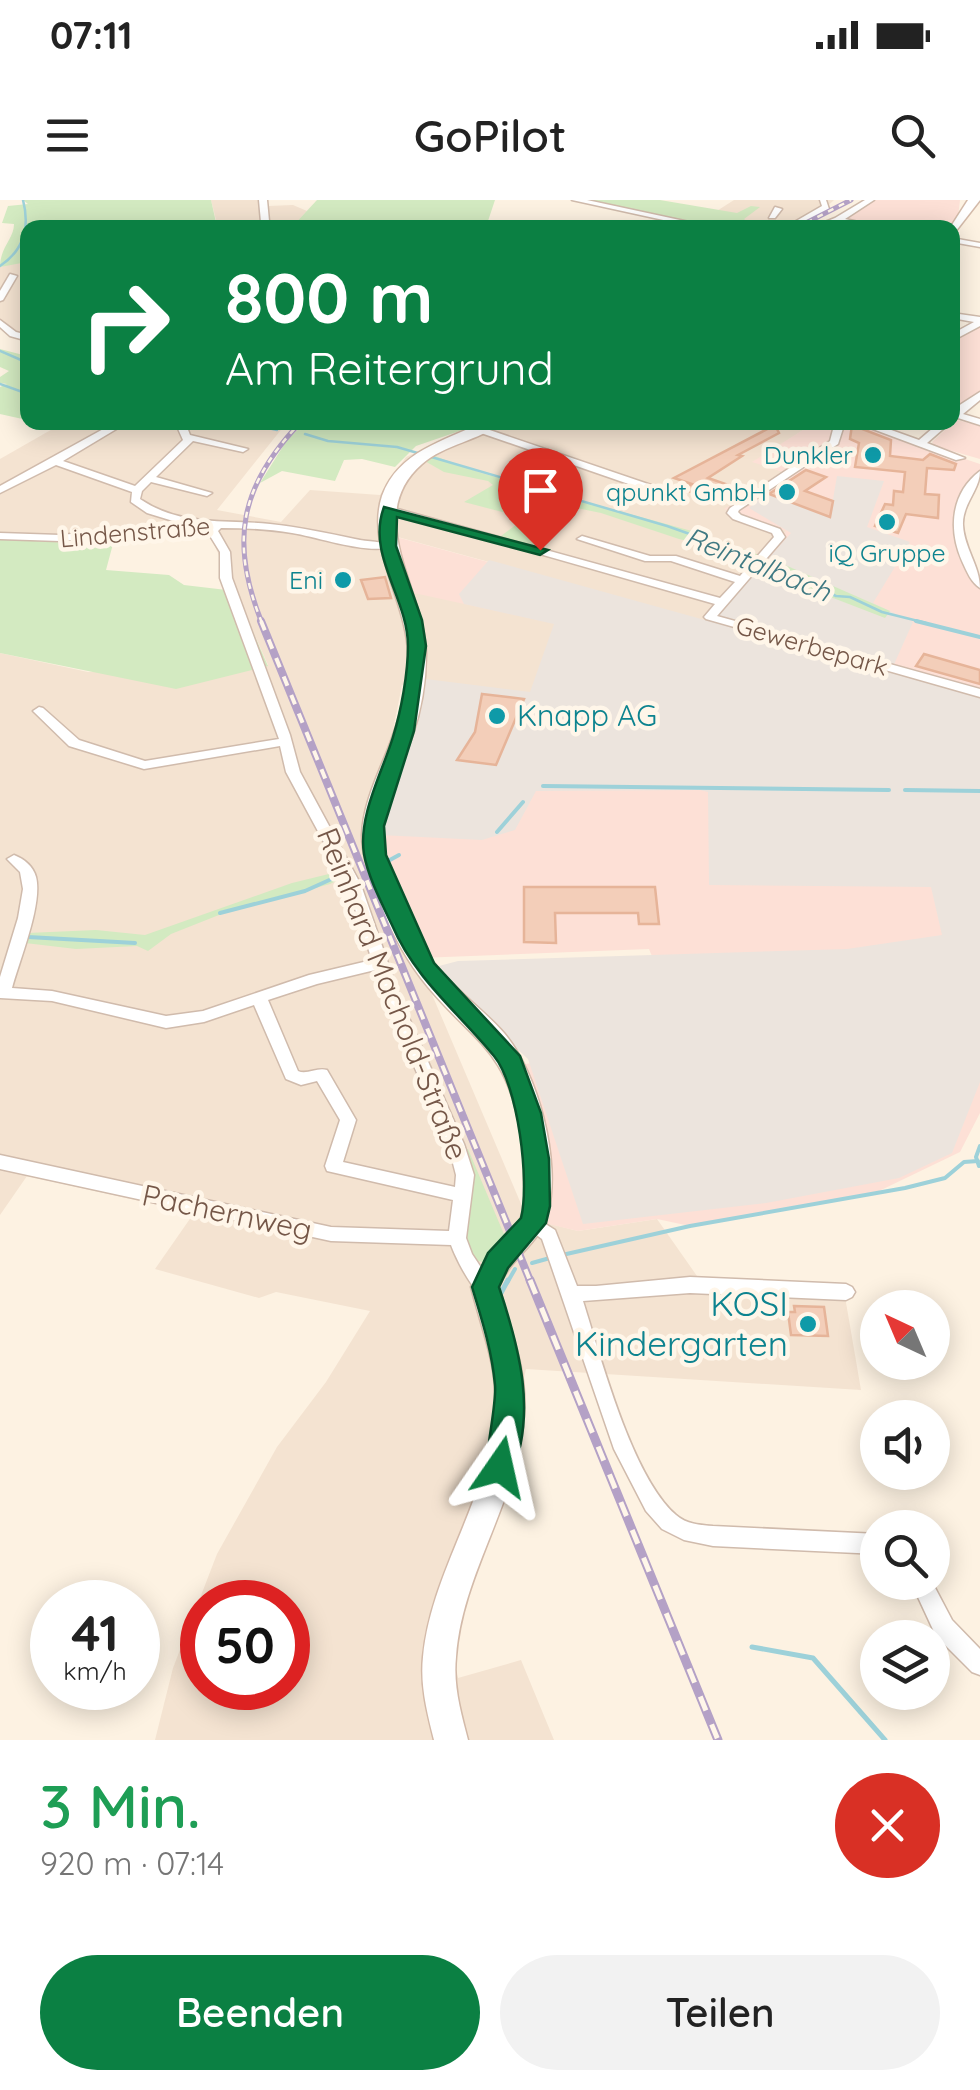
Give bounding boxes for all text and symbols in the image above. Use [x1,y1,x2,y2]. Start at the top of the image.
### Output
text: 07:11 [50,11,133,59]
text: GoPilot [414,107,566,163]
icon: menu [40,108,95,163]
icon: search [885,108,940,163]
text: 800 m [225,253,433,341]
icon: right [60,260,190,390]
text: Am Reitergrund [225,340,554,396]
place label: Dunkler [764,439,853,470]
marker: Dunkler [862,444,884,466]
pin [498,448,583,551]
icon: arrive [513,463,568,518]
place label: qpunkt GmbH [606,476,767,507]
marker: qpunkt GmbH [776,481,798,503]
street label: Lindenstraße [59,509,211,554]
marker: iQ Gruppe [876,511,898,533]
water label: Reintalbach [680,518,837,609]
place label: iQ Gruppe [828,537,946,568]
place label: Eni [289,564,323,595]
marker: Eni [332,569,354,591]
street label: Gewerbepark [733,609,892,682]
place label: Knapp AG [517,696,657,734]
marker: Knapp AG [486,705,508,727]
street label: Reinhard Machold-Straße [309,822,477,1165]
street label: Pachernweg [139,1176,315,1249]
place label: KOSI Kindergarten [575,1281,788,1365]
north arrow [860,1290,950,1380]
map controls [860,1290,950,1710]
marker: KOSI Kindergarten [797,1313,819,1335]
button: sound [860,1400,950,1490]
position arrow [448,1415,552,1519]
button: search [860,1510,950,1600]
speed limit sign: 50 [180,1580,310,1710]
text: 41 [71,1601,119,1664]
button: layers [860,1620,950,1710]
text: km/h [63,1655,127,1686]
text: 3 Min. [40,1768,201,1843]
button: close [835,1773,940,1878]
text: 920 m · 07:14 [40,1843,224,1883]
button: Beenden [40,1955,480,2070]
button: Teilen [500,1955,940,2070]

